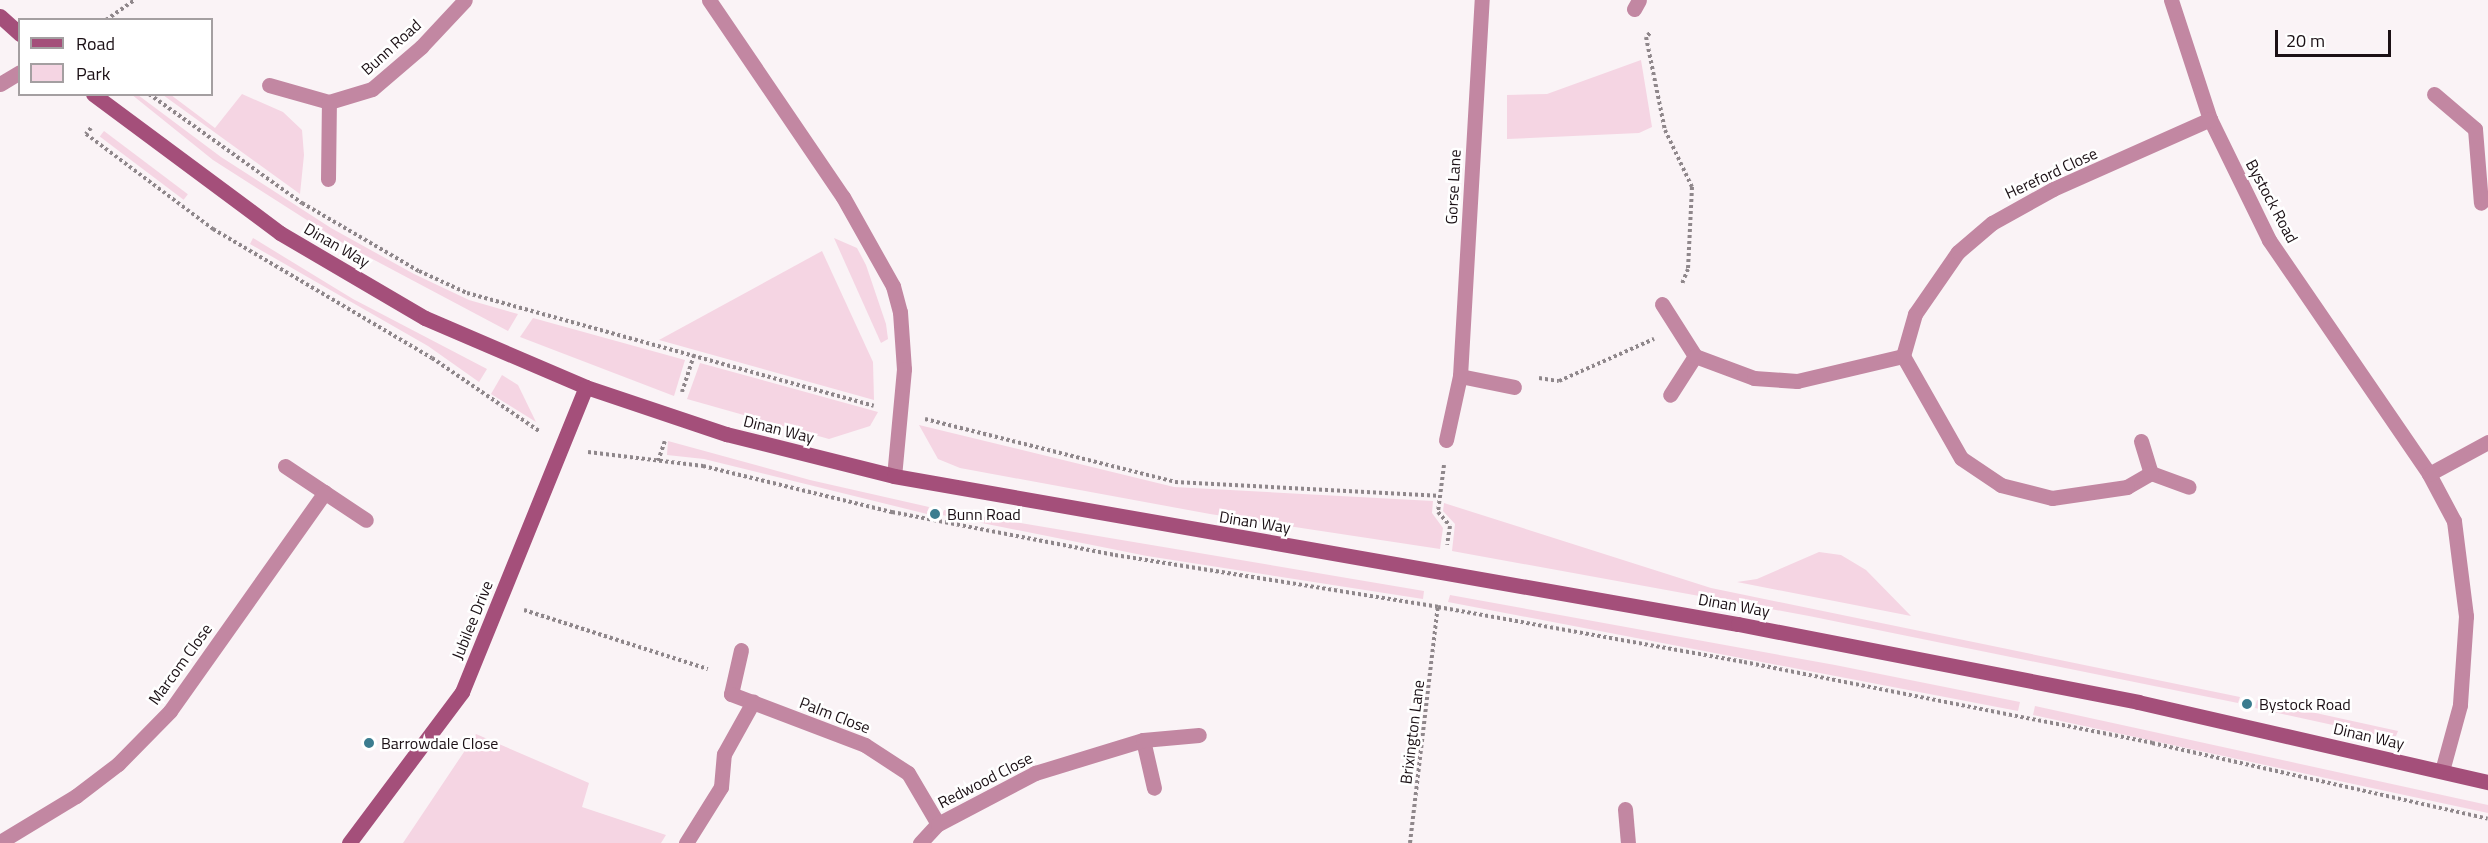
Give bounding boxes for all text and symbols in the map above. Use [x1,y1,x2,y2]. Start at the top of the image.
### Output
street label: Bunn Road [357,15,425,79]
legend [18,18,213,96]
scale bar [2278,18,2394,56]
text: 20 m [2286,27,2325,54]
text: Road [76,30,115,57]
text: Park [76,60,110,87]
street label: Hereford Close [2002,143,2100,203]
street label: Gorse Lane [1441,149,1465,225]
street label: Bystock Road [2242,156,2302,246]
street label: Dinan Way [301,219,373,271]
street label: Dinan Way [742,411,816,447]
place label: Bunn Road [947,504,1021,524]
marker: Bunn Road [928,507,942,521]
street label: Dinan Way [1218,507,1292,537]
street label: Jubilee Drive [447,578,497,662]
street label: Dinan Way [1697,589,1771,621]
street label: Marcom Close [144,620,216,708]
street label: Brixington Lane [1396,679,1428,785]
street label: Palm Close [797,693,873,737]
place label: Bystock Road [2259,694,2351,714]
marker: Bystock Road [2240,697,2254,711]
street label: Dinan Way [2332,719,2406,753]
place label: Barrowdale Close [381,733,498,753]
marker: Barrowdale Close [362,736,376,750]
street label: Redwood Close [934,748,1036,812]

